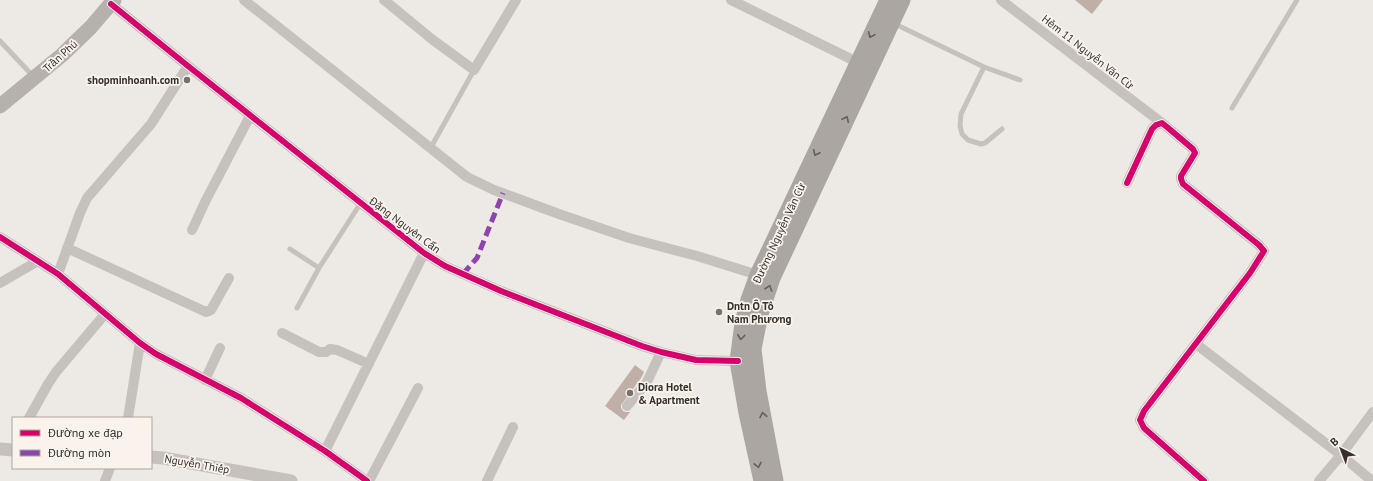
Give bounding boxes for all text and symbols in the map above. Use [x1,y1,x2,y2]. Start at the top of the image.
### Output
street label: Hẻm 11 Nguyễn Văn Cừ [1039,12,1137,93]
one-way arrow [868,31,876,39]
street label: Trần Phú [40,37,80,75]
place label: shopminhoanh.com [87,73,179,87]
marker: shopminhoanh.com [182,75,192,85]
one-way arrow [841,116,849,124]
one-way arrow [813,149,821,156]
street label: Đường Nguyễn Văn Cừ [749,180,809,287]
street label: Đặng Nguyên Cẩn [366,193,443,256]
one-way arrow [764,285,772,292]
place label: Dntn Ô Tô Nam Phương [727,299,791,326]
marker: Dntn Ô Tô Nam Phương [714,307,724,317]
one-way arrow [737,334,746,340]
place label: Diora Hotel & Apartment [638,380,700,407]
marker: Diora Hotel & Apartment [625,388,635,398]
one-way arrow [759,412,767,418]
legend [12,417,152,469]
text: Đường xe đạp [47,425,123,440]
north arrow [1321,429,1361,469]
text: B [1327,434,1342,449]
text: Đường mòn [47,445,111,460]
street label: Nguyễn Thiếp [163,451,231,477]
one-way arrow [754,462,762,468]

